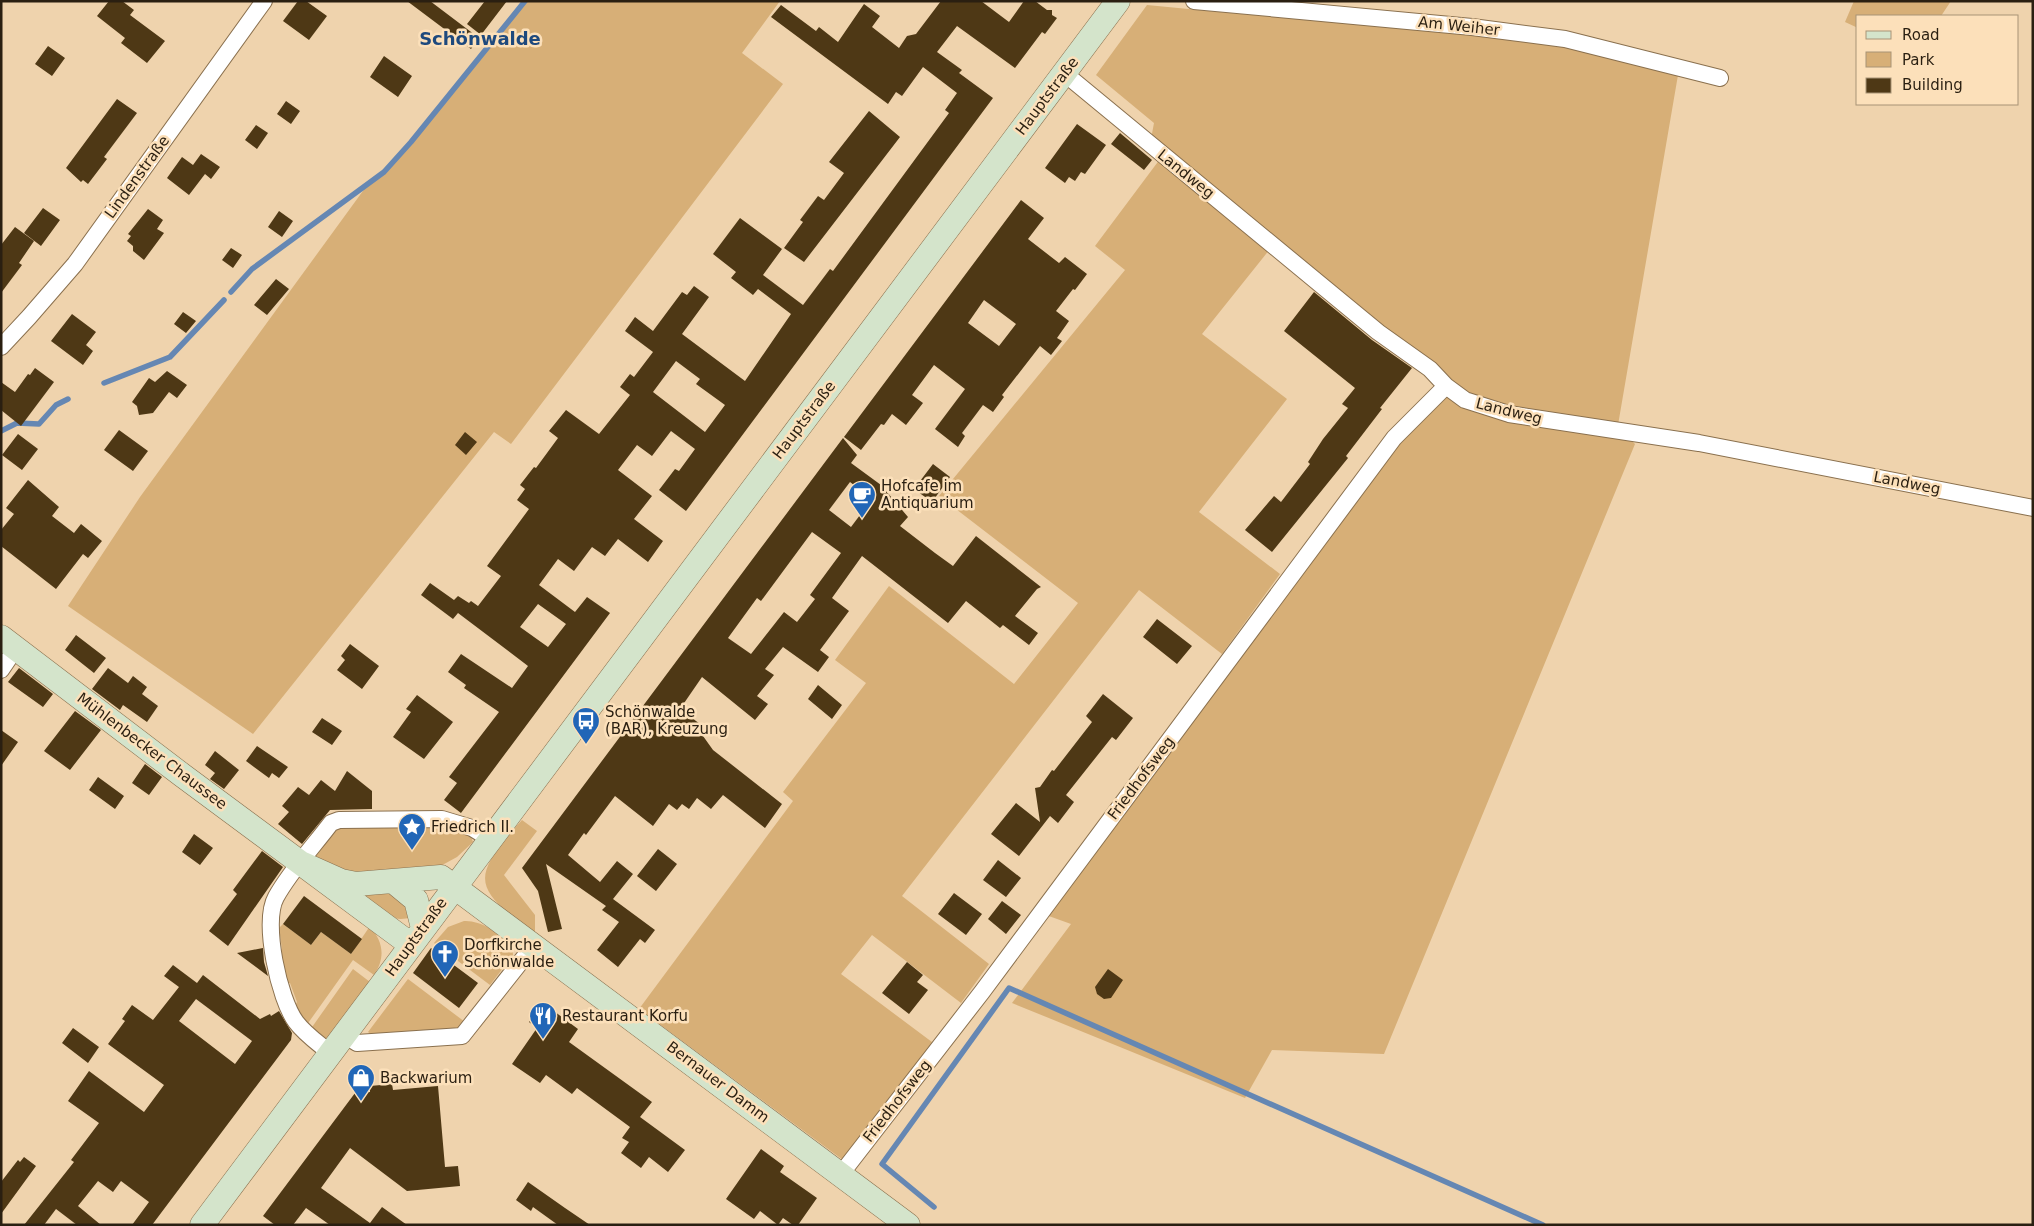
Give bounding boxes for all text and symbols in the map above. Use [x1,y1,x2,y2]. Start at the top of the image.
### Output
street label: Am Weiher [1417,13,1501,39]
legend [1856,15,2019,105]
text: Road [1902,26,1940,44]
district label: Schönwalde [419,28,541,49]
text: Park [1902,51,1935,69]
street label: Hauptstraße [1012,53,1082,139]
text: Building [1902,76,1963,94]
street label: Lindenstraße [101,132,173,222]
street label: Landweg [1154,146,1218,202]
street label: Hauptstraße [769,377,839,463]
street label: Landweg [1474,394,1544,428]
street label: Landweg [1872,468,1942,498]
place label: Hofcafe im Antiquarium [881,477,974,512]
cafe icon: Hofcafe im Antiquarium [847,480,877,519]
street label: Mühlenbecker Chaussee [74,689,230,813]
place label: Schönwalde (BAR), Kreuzung [605,703,728,738]
bus stop icon: Schönwalde (BAR), Kreuzung [571,706,601,745]
street label: Friedhofsweg [1104,733,1178,823]
place icon: Friedrich II. [397,812,427,851]
place label: Friedrich II. [431,818,514,836]
street label: Hauptstraße [381,894,451,980]
place label: Dorfkirche Schönwalde [464,936,554,971]
church icon: Dorfkirche Schönwalde [430,939,460,978]
restaurant icon: Restaurant Korfu [528,1001,558,1040]
place label: Restaurant Korfu [562,1007,688,1025]
street label: Bernauer Damm [663,1038,773,1126]
street label: Friedhofsweg [859,1056,935,1146]
shop icon: Backwarium [346,1063,376,1102]
place label: Backwarium [380,1069,472,1087]

